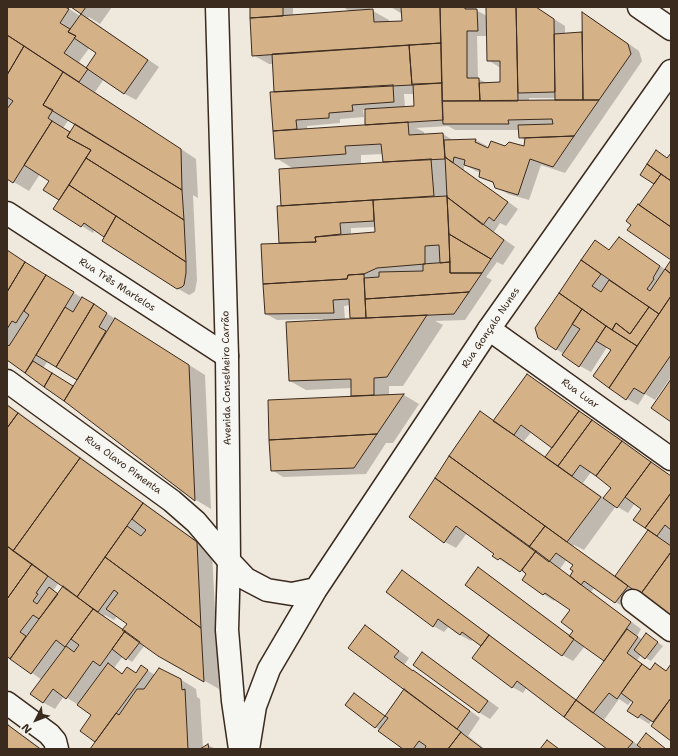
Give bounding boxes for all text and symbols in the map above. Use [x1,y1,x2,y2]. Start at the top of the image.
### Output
street label: Rua Três Martelos [76,256,158,314]
street label: Rua Gonçalo Nunes [460,285,522,371]
street label: Avenida Conselheiro Carrão [220,311,234,445]
street label: Rua Luar [559,376,601,412]
street label: Rua Olavo Pimenta [82,433,164,497]
north arrow [16,700,56,740]
text: N [18,720,35,737]

